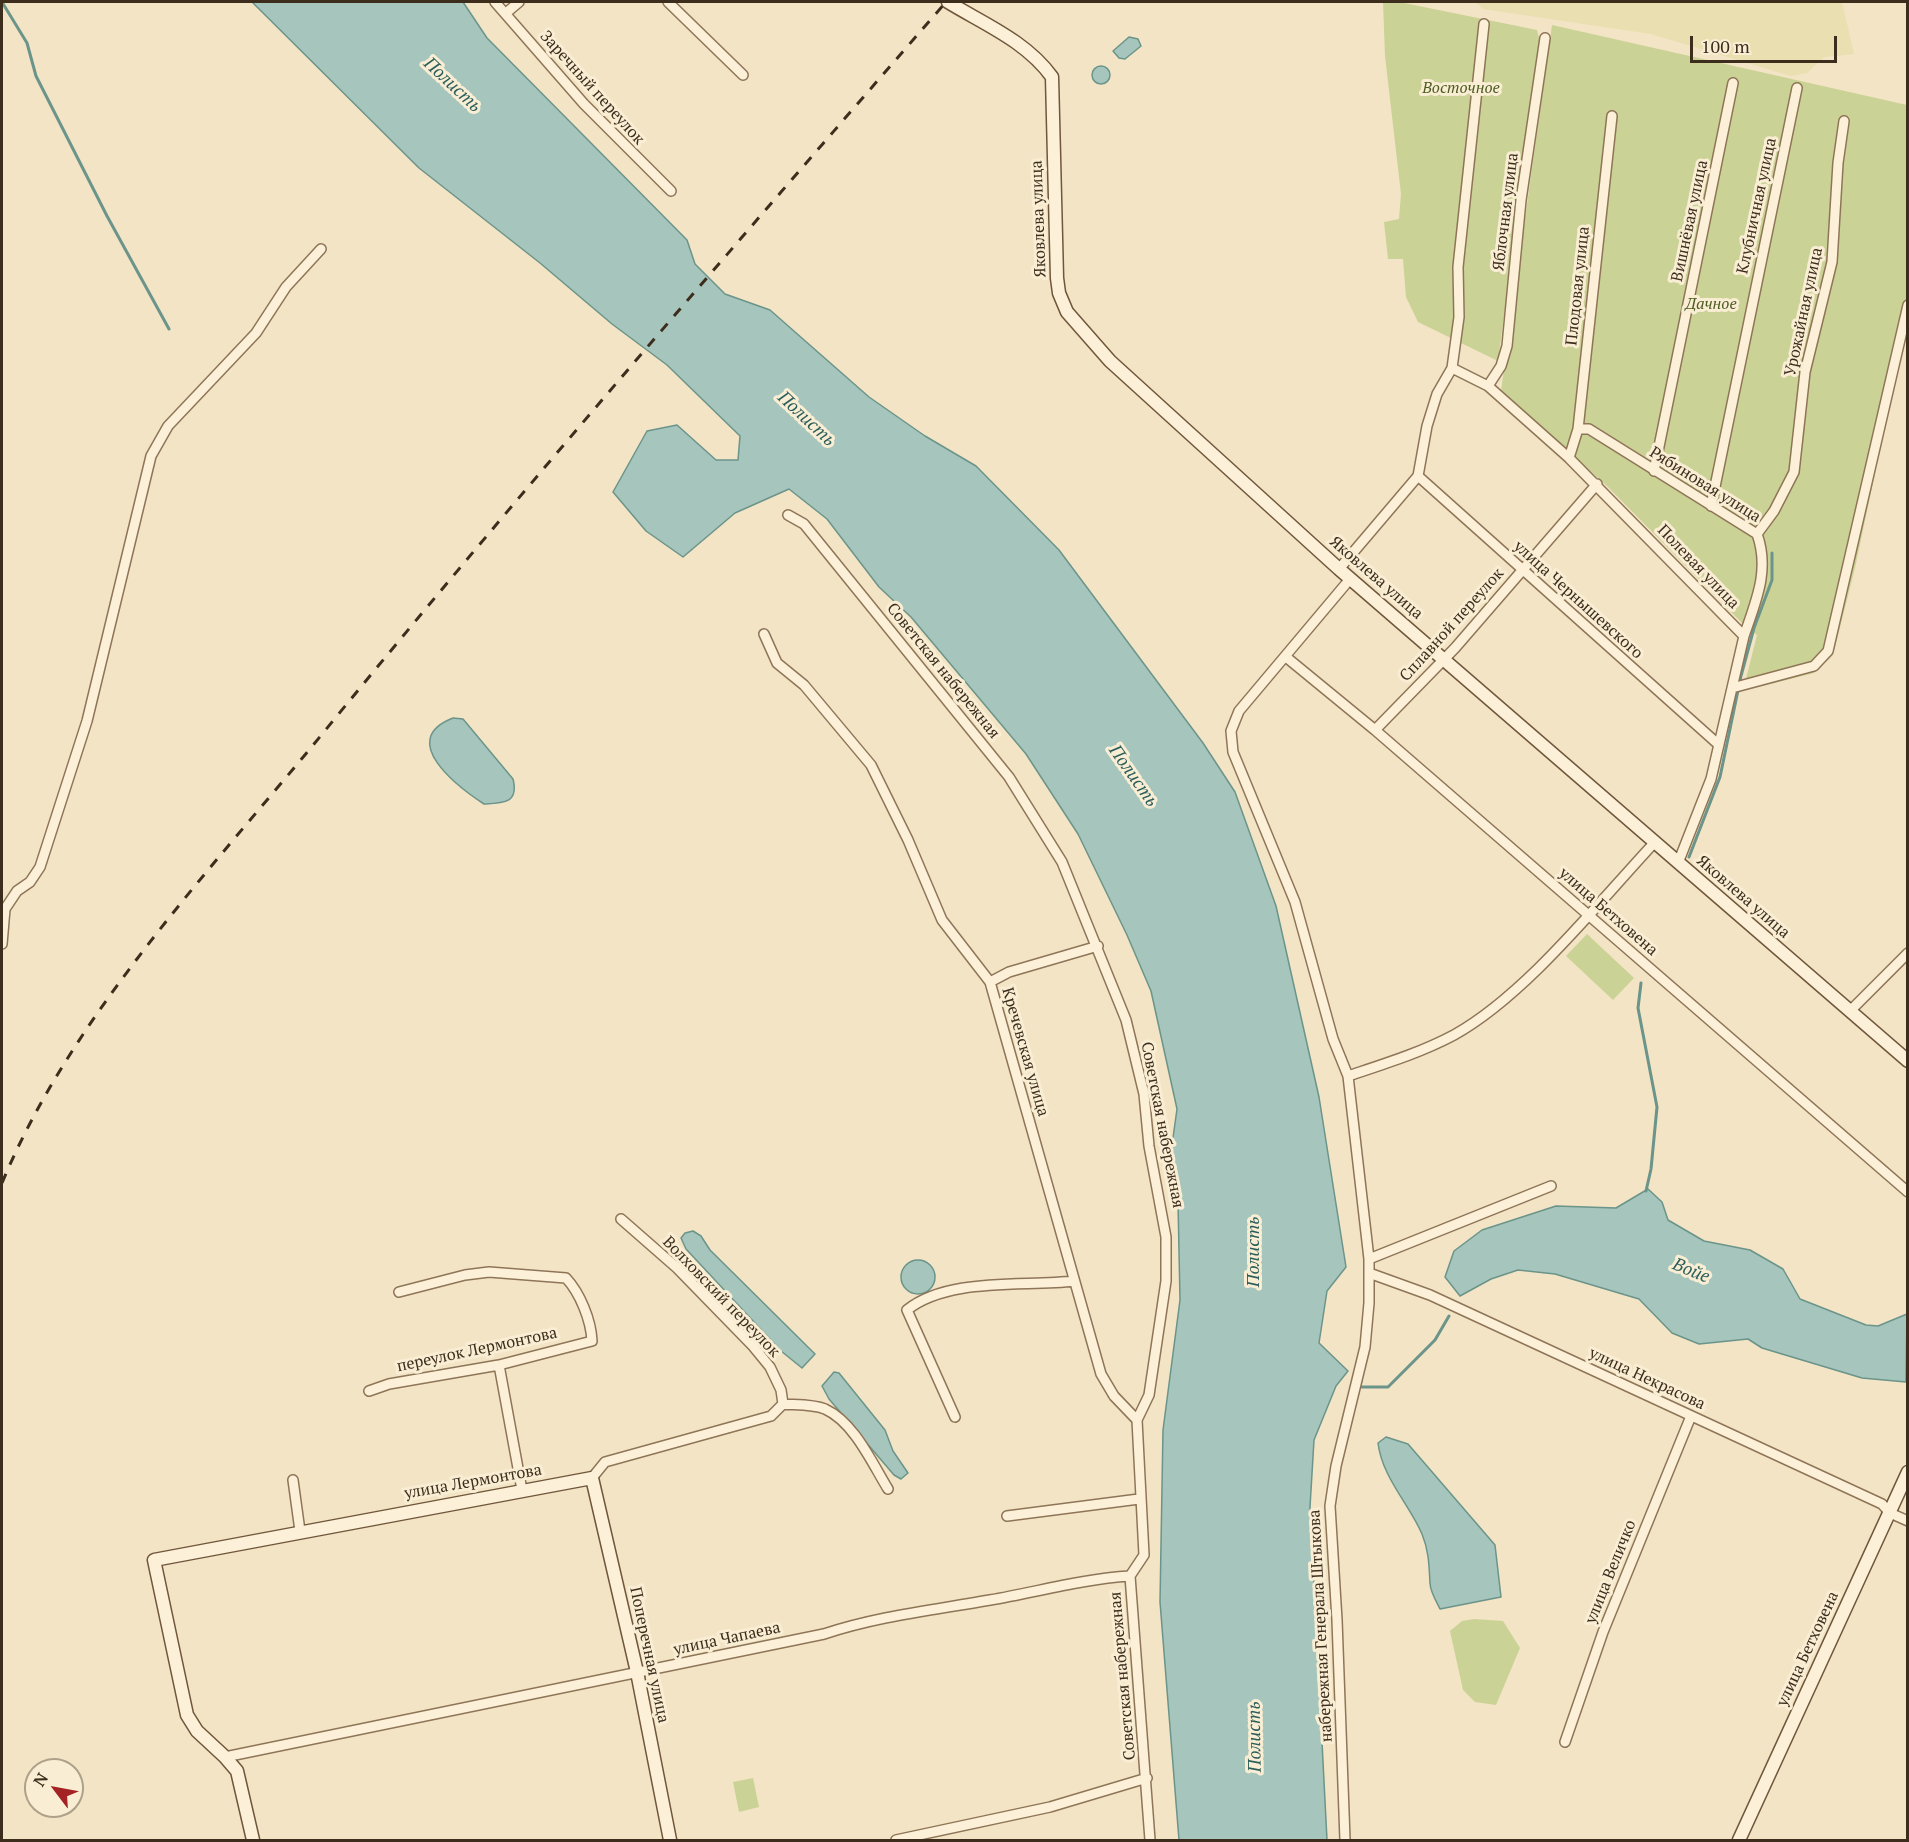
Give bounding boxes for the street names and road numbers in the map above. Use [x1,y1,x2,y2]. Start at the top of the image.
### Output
street label: Заречный переулок [536,27,648,149]
street label: Клубничная улица [1733,136,1781,276]
street label: Яблочная улица [1489,152,1523,272]
street label: Вишнёвая улица [1668,158,1712,284]
street label: Яковлева улица [1027,160,1051,278]
street label: Плодовая улица [1562,226,1594,346]
street label: Урожайная улица [1781,246,1827,378]
street label: Рябиновая улица [1646,443,1764,527]
street label: Полевая улица [1653,521,1743,613]
street label: Яковлева улица [1325,532,1427,624]
street label: улица Чернышевского [1509,537,1647,663]
street label: Сплавной переулок [1396,564,1508,686]
street label: Советская набережная [882,599,1004,743]
street label: Яковлева улица [1692,851,1794,943]
street label: улица Бетховена [1555,864,1661,960]
street label: Кречевская улица [997,985,1053,1119]
street label: Советская набережная [1136,1040,1188,1210]
street label: Волховский переулок [658,1233,784,1361]
street label: переулок Лермонтова [395,1324,559,1376]
street label: улица Некрасова [1586,1344,1708,1414]
street label: улица Лермонтова [403,1460,543,1504]
street label: набережная Генерала Штыкова [1305,1509,1337,1743]
street label: улица Величко [1581,1517,1641,1627]
street label: Поперечная улица [625,1585,673,1725]
street label: улица Бетховена [1773,1588,1843,1710]
street label: Советская набережная [1106,1591,1140,1761]
street label: улица Чапаева [672,1618,782,1660]

